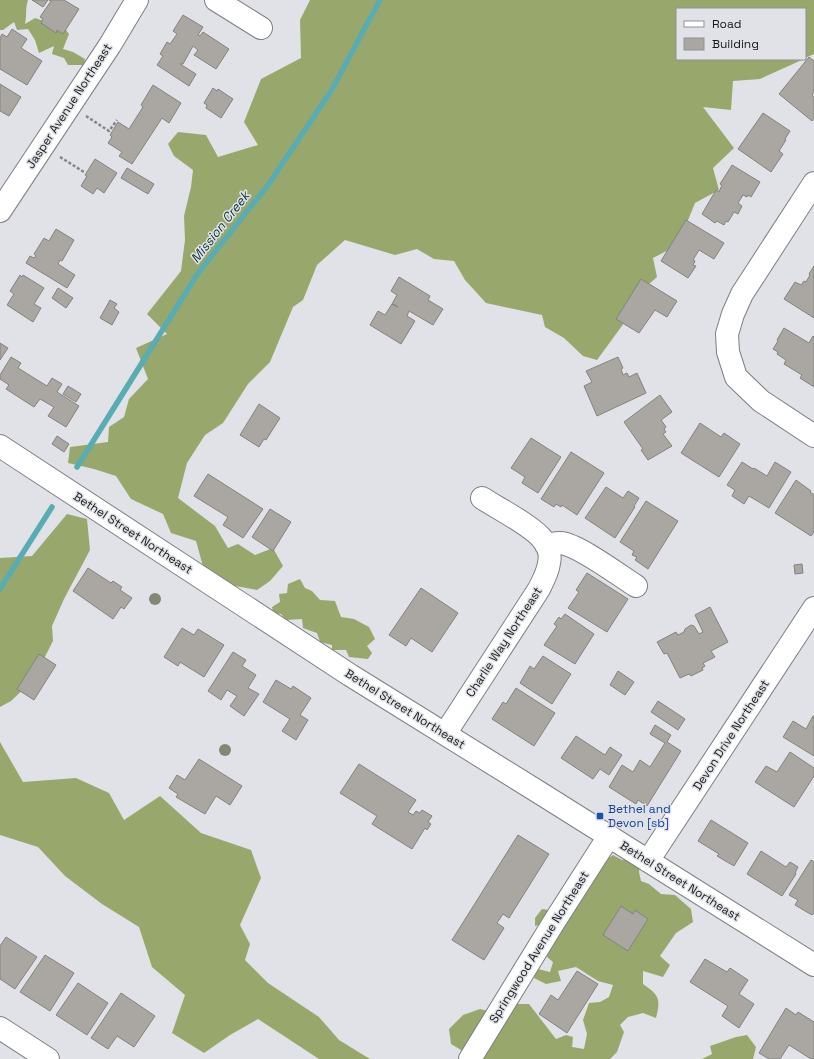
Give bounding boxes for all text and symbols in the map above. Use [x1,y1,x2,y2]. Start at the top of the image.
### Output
legend [676,8,806,60]
text: Road [712,16,741,32]
text: Building [712,36,759,52]
street label: Jasper Avenue Northeast [22,40,116,172]
water label: Mission Creek [187,186,254,266]
street label: Bethel Street Northeast [70,488,196,578]
street label: Charlie Way Northeast [462,584,546,700]
street label: Bethel Street Northeast [342,665,468,753]
street label: Devon Drive Northeast [689,676,773,794]
place label: Bethel and Devon [sb] [608,801,671,831]
marker: Bethel and Devon [sb] [595,811,605,821]
street label: Bethel Street Northeast [617,837,743,925]
street label: Springwood Avenue Northeast [485,868,593,1026]

